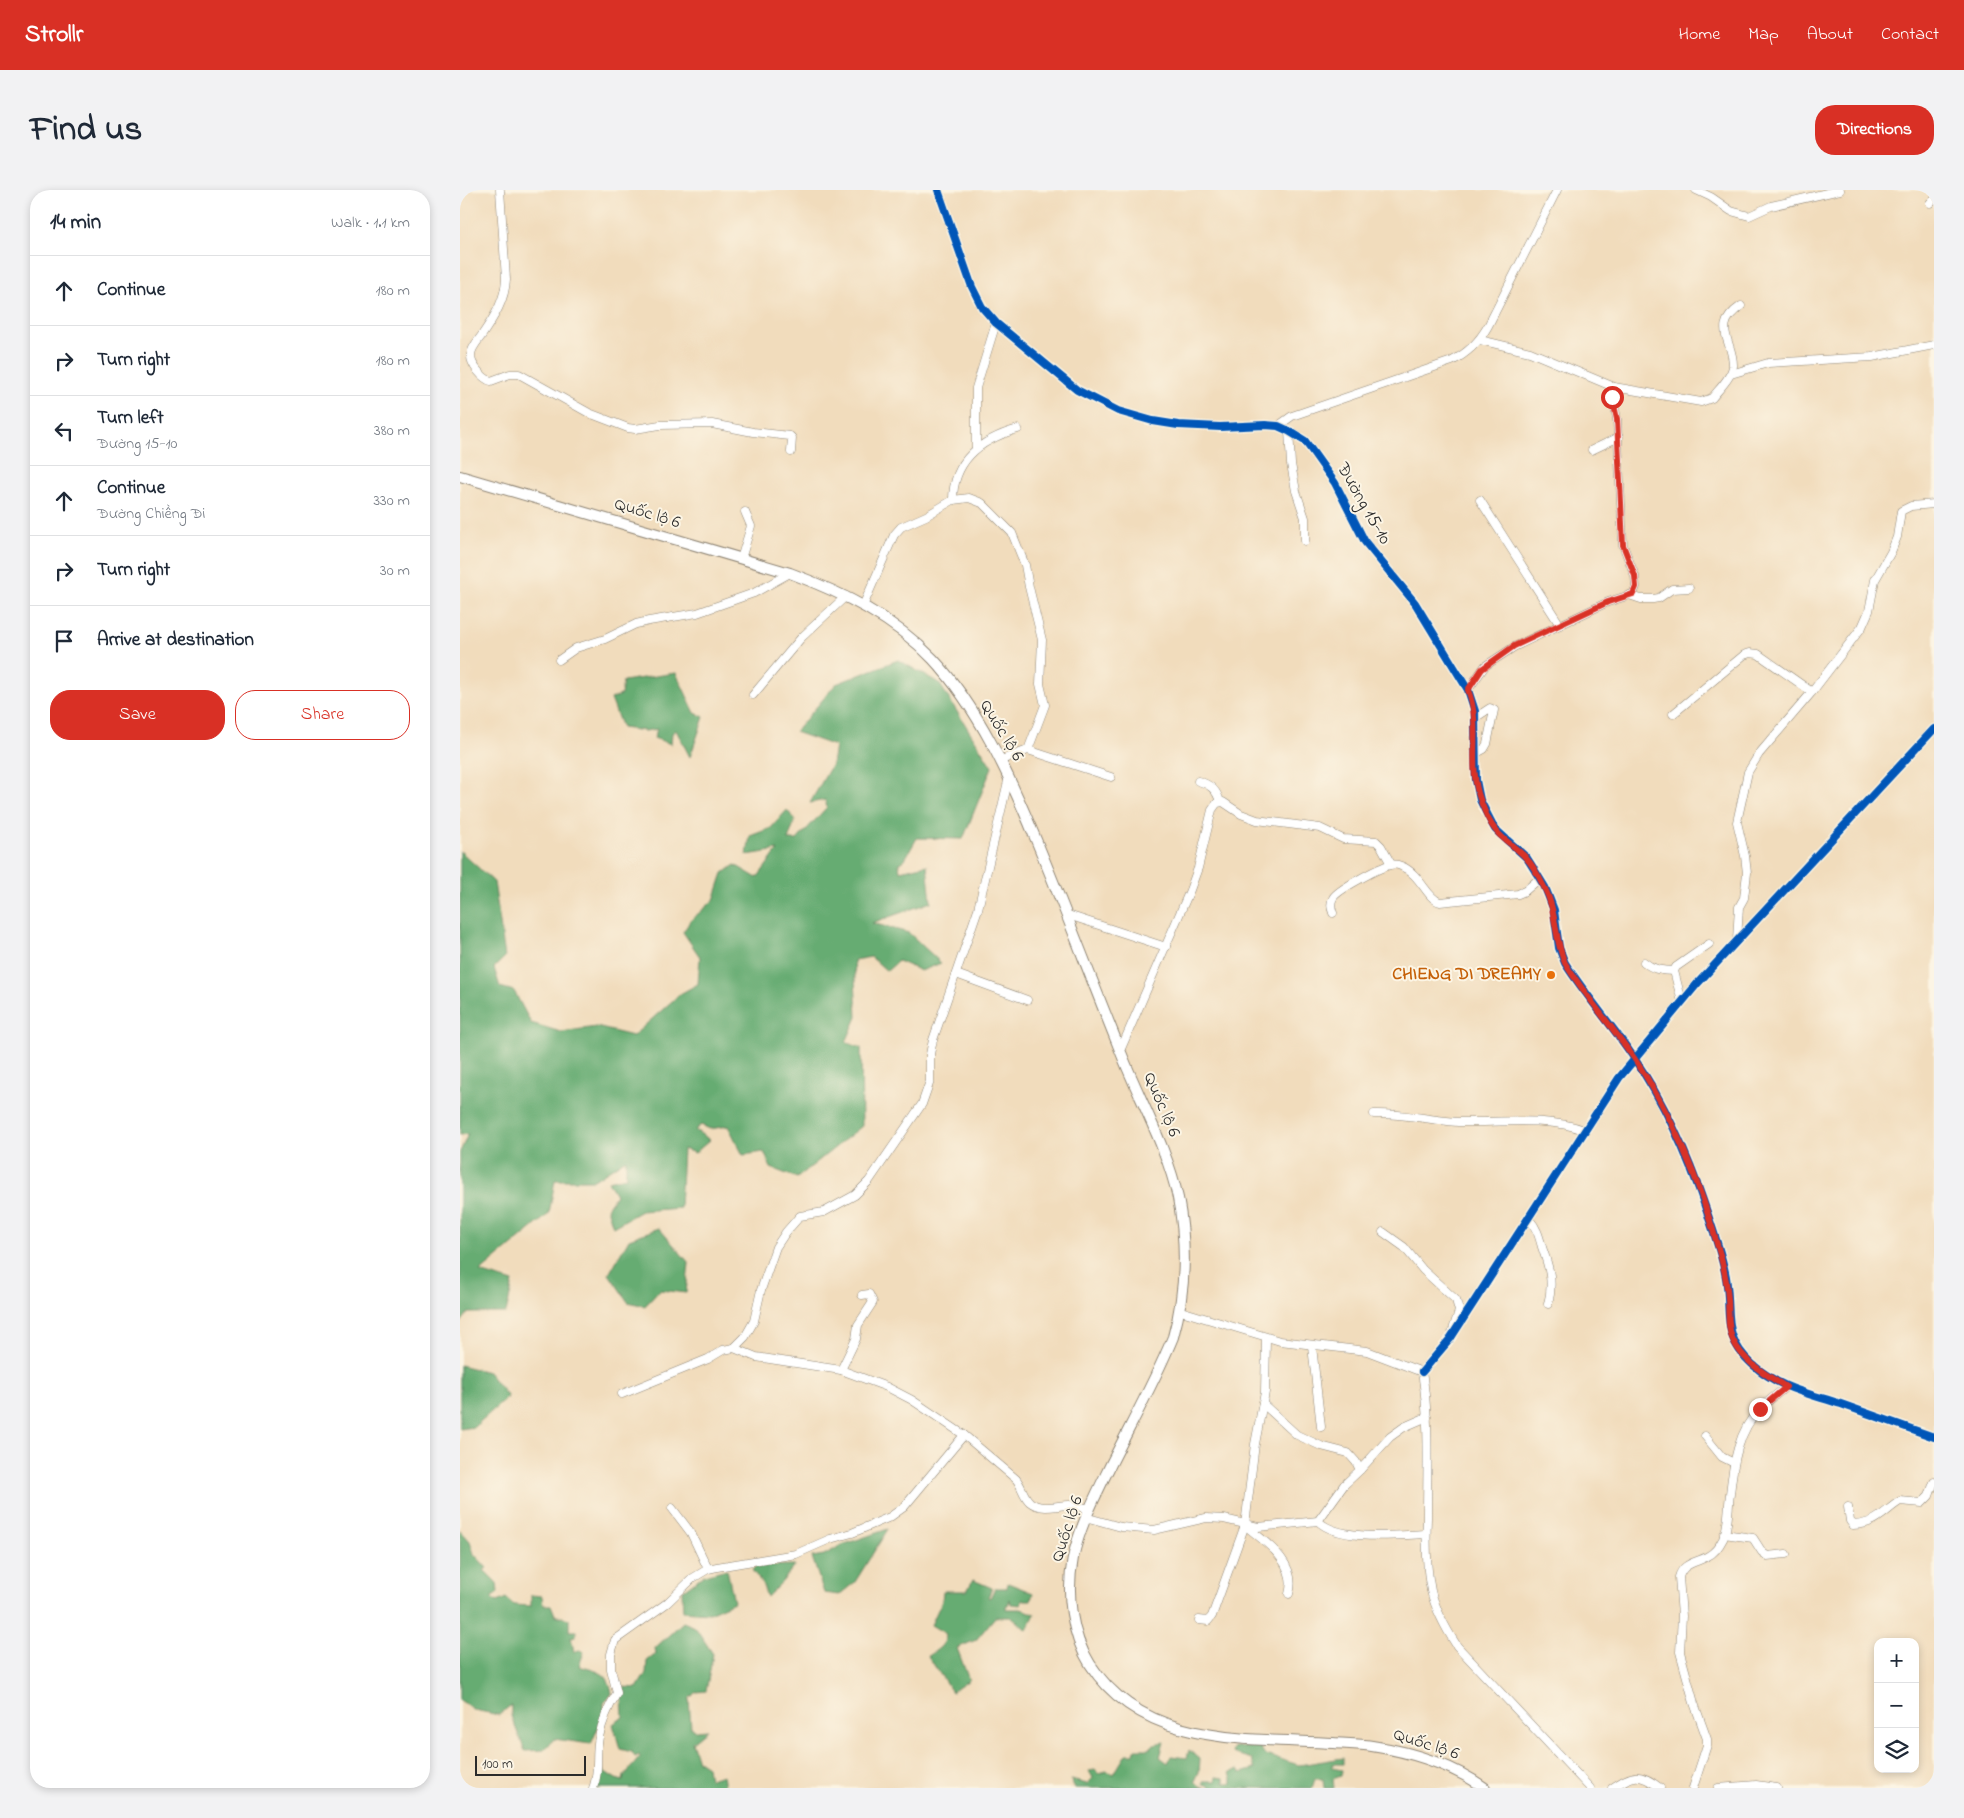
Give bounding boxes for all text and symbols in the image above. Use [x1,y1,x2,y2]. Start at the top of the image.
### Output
text: Strollr [25,18,83,53]
text: Home [1679,22,1720,48]
text: Map [1748,22,1779,48]
text: About [1807,22,1853,48]
text: Contact [1881,22,1939,48]
text: Find us [30,105,142,156]
button: Directions [1815,105,1934,155]
text: 14 min [50,208,101,238]
text: Walk · 1.1 km [331,211,410,235]
icon: ahead [50,277,78,305]
text: Continue [97,277,165,304]
text: 180 m [376,279,410,303]
icon: right [50,347,78,375]
text: Turn right [97,347,170,374]
text: 180 m [376,349,410,373]
route start [1601,386,1624,409]
text: Turn left [97,405,164,432]
icon: left [50,417,78,445]
text: 380 m [374,419,410,443]
text: Đường 15-10 [97,432,178,456]
street label: Đường 15-10 [1328,457,1397,550]
text: Continue [97,475,165,502]
icon: ahead [50,487,78,515]
text: 330 m [373,489,410,513]
street label: Quốc lộ 6 [611,492,683,536]
text: Đường Chiềng Đi [97,502,205,526]
icon: right [50,557,78,585]
text: Turn right [97,557,170,584]
text: 30 m [380,559,410,583]
icon: arrive [50,627,78,655]
text: Arrive at destination [97,627,254,654]
button: Save [50,690,225,740]
button: Share [235,690,410,740]
street label: Quốc lộ 6 [972,695,1030,767]
place label: CHIENG DI DREAMY [1392,962,1542,988]
marker: CHIENG DI DREAMY [1545,969,1557,981]
street label: Quốc lộ 6 [1136,1069,1186,1141]
route end [1749,1398,1772,1421]
street label: Quốc lộ 6 [1045,1493,1091,1565]
map controls [1874,1638,1919,1773]
button: + [1874,1638,1919,1683]
button: − [1874,1683,1919,1728]
street label: Quốc lộ 6 [1390,1722,1462,1768]
button: layers [1874,1728,1919,1773]
scale bar [475,1753,586,1776]
text: 100 m [482,1754,513,1775]

